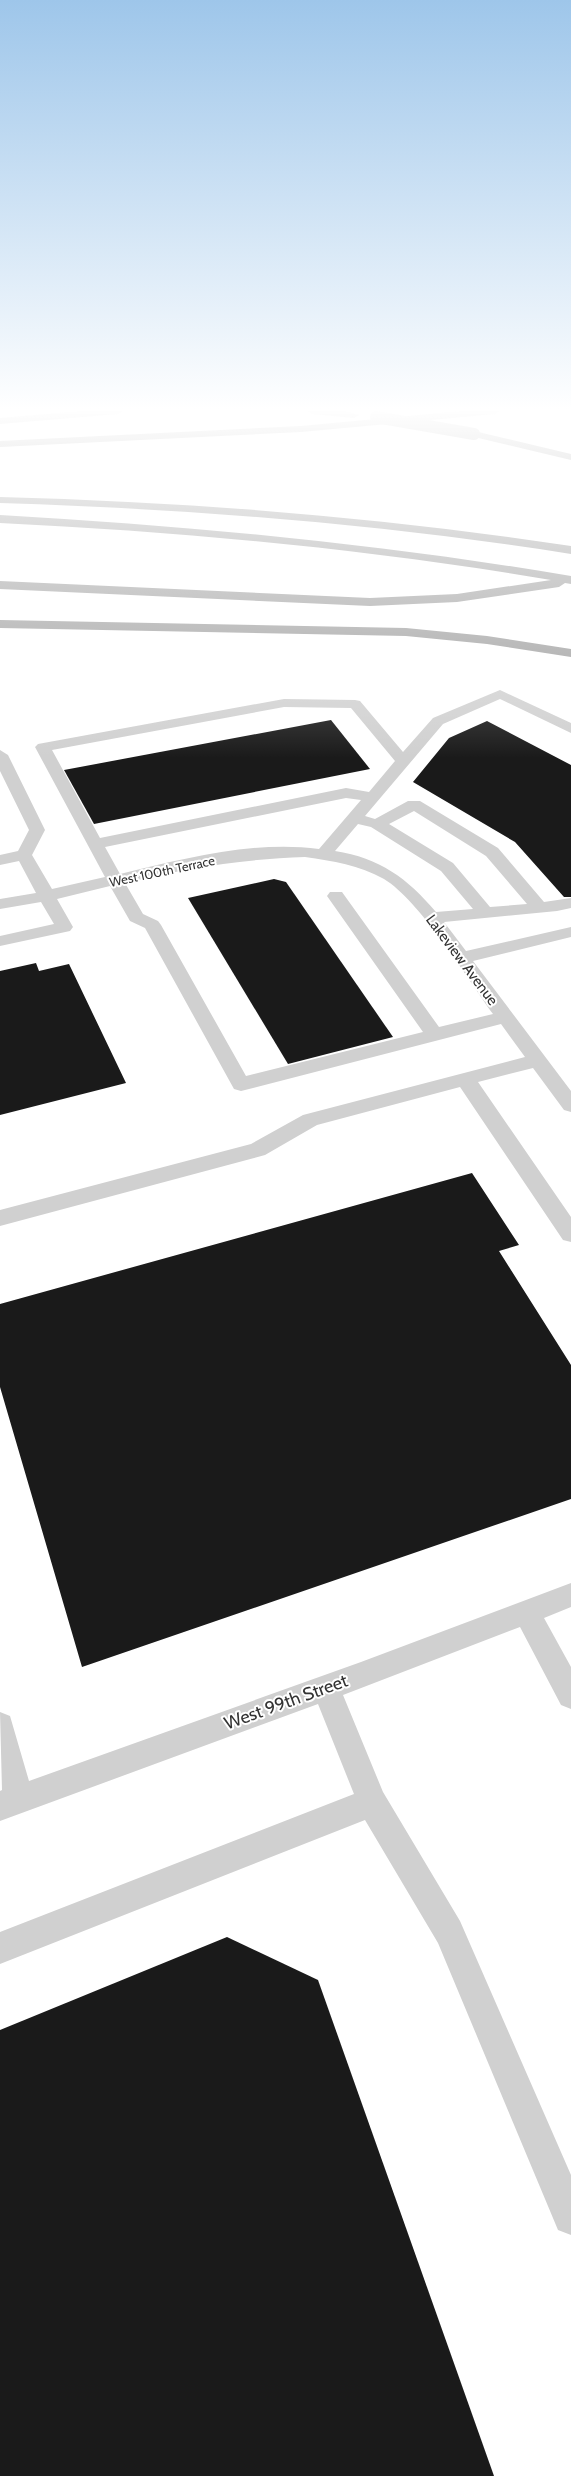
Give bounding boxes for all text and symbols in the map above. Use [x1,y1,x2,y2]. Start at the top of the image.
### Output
street label: West 100th Terrace [108,852,216,890]
street label: Lakeview Avenue [422,911,502,1009]
street label: West 99th Street [221,1669,351,1735]

